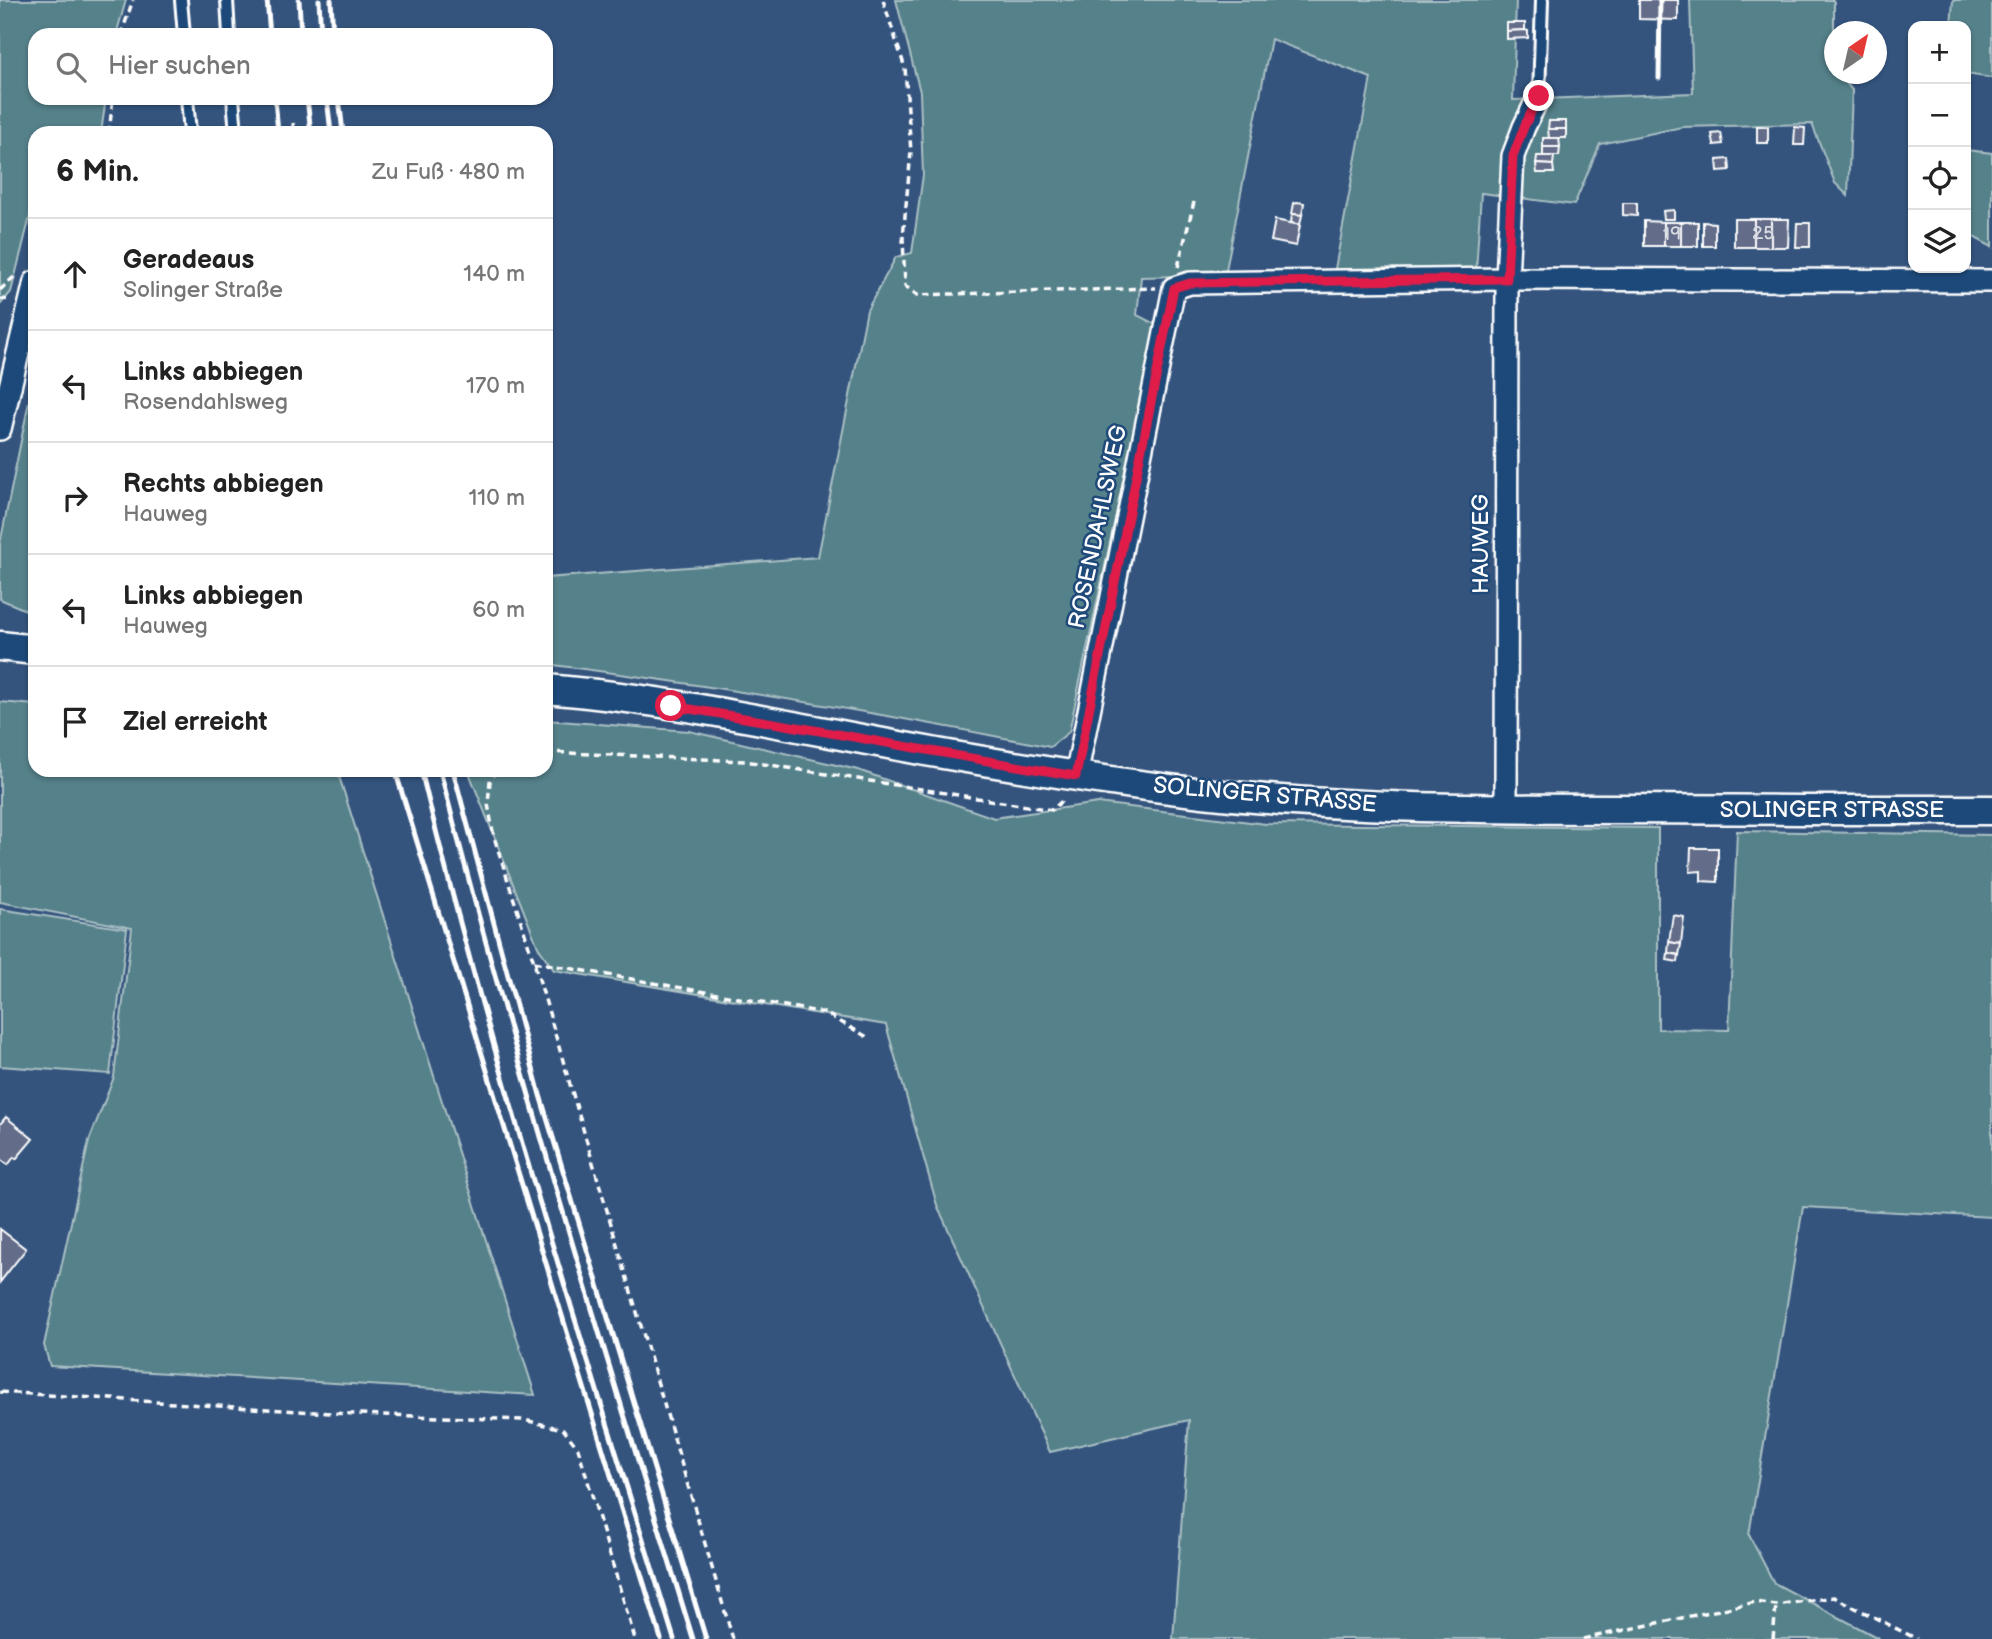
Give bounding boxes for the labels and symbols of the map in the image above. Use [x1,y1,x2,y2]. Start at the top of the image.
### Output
north arrow [1824,21,1887,84]
route end [1523,80,1554,111]
house number: 25 [1752,222,1774,245]
house number: 19 [1663,223,1681,246]
street label: ROSENDAHLSWEG [1063,423,1133,631]
street label: HAUWEG [1467,494,1495,594]
route start [655,690,686,721]
street label: SOLINGER STRASSE [1152,771,1378,819]
street label: SOLINGER STRASSE [1720,796,1944,824]

